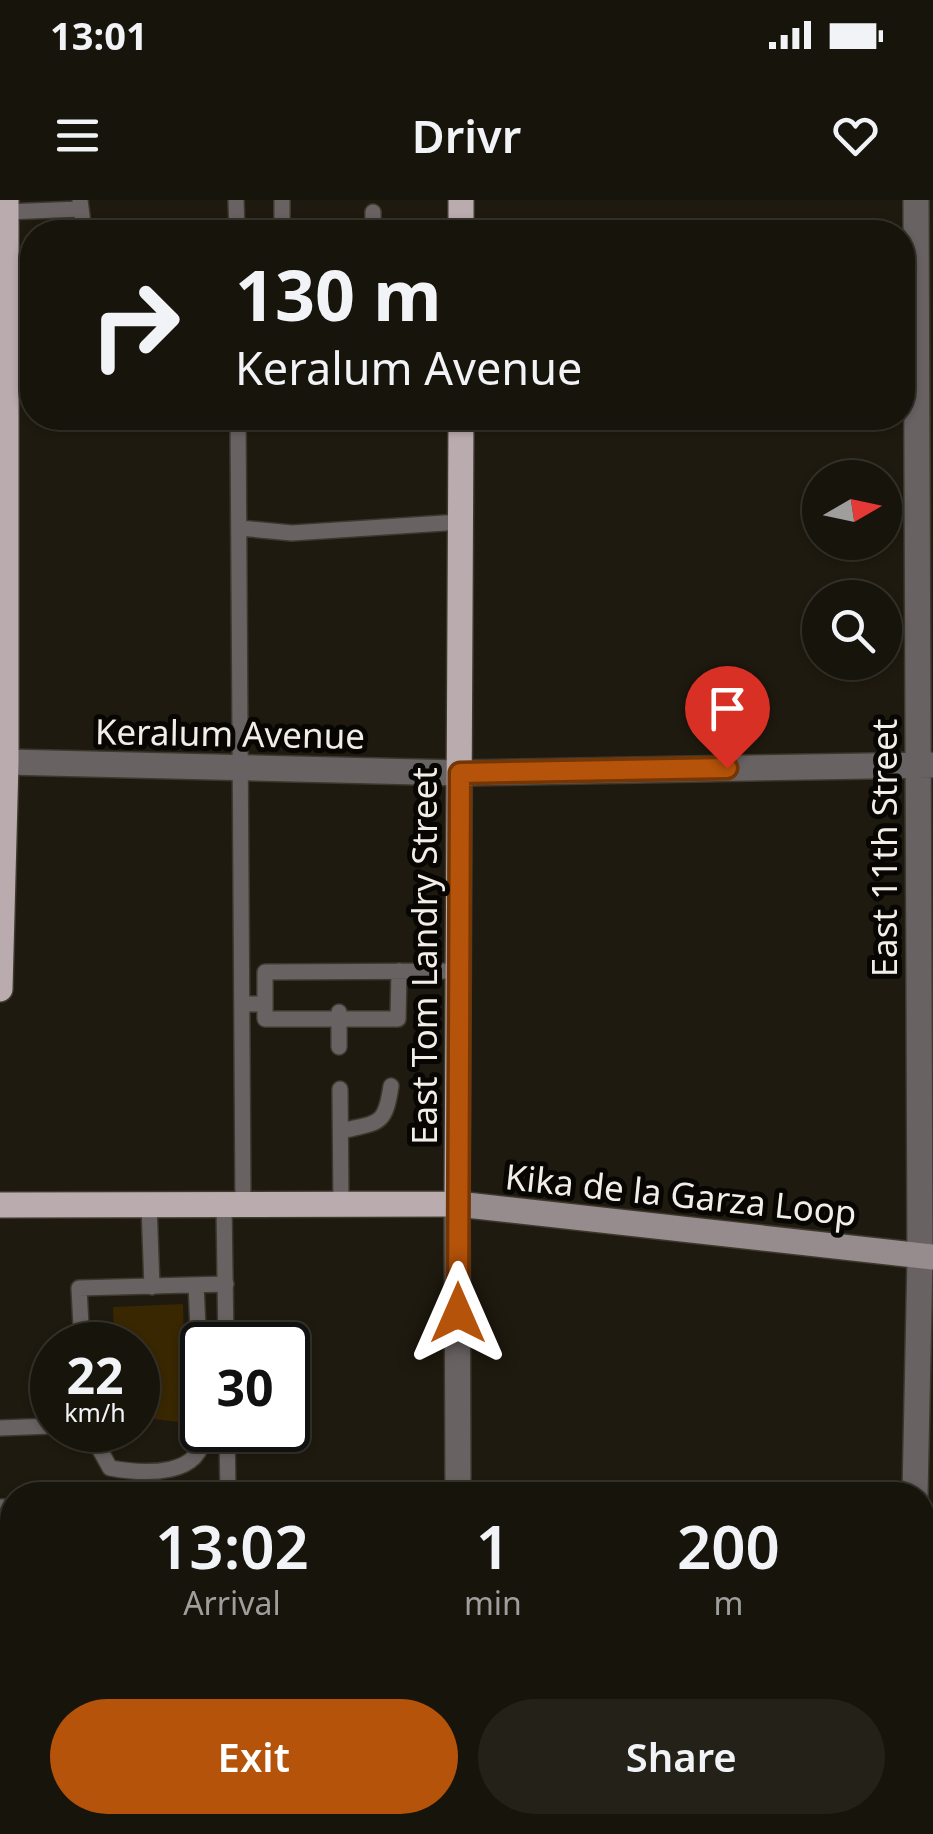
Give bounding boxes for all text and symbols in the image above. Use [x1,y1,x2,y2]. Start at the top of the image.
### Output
text: 13:01 [50,9,148,61]
text: Drivr [412,105,521,166]
icon: menu [50,108,105,163]
icon: heart [828,108,883,163]
text: 130 m [235,246,442,342]
icon: right [70,260,200,390]
text: Keralum Avenue [235,337,582,398]
north arrow [802,460,902,560]
map controls [802,460,902,680]
button: search [802,580,902,680]
pin [685,666,770,769]
icon: arrive [700,681,755,736]
street label: Keralum Avenue [95,707,365,759]
street label: East 11th Street [860,719,907,977]
street label: East Tom Landry Street [400,767,447,1145]
street label: Kika de la Garza Loop [503,1152,859,1236]
position arrow [406,1261,510,1365]
speed limit sign: 30 [180,1322,310,1452]
text: 22 [66,1341,124,1409]
text: km/h [64,1395,126,1429]
text: 13:02 [155,1505,309,1587]
text: 1 [476,1505,510,1587]
text: 200 [677,1505,780,1587]
text: Arrival [183,1581,281,1624]
text: min [464,1581,522,1624]
text: m [713,1581,743,1624]
button: Exit [50,1699,458,1814]
button: Share [478,1699,885,1814]

